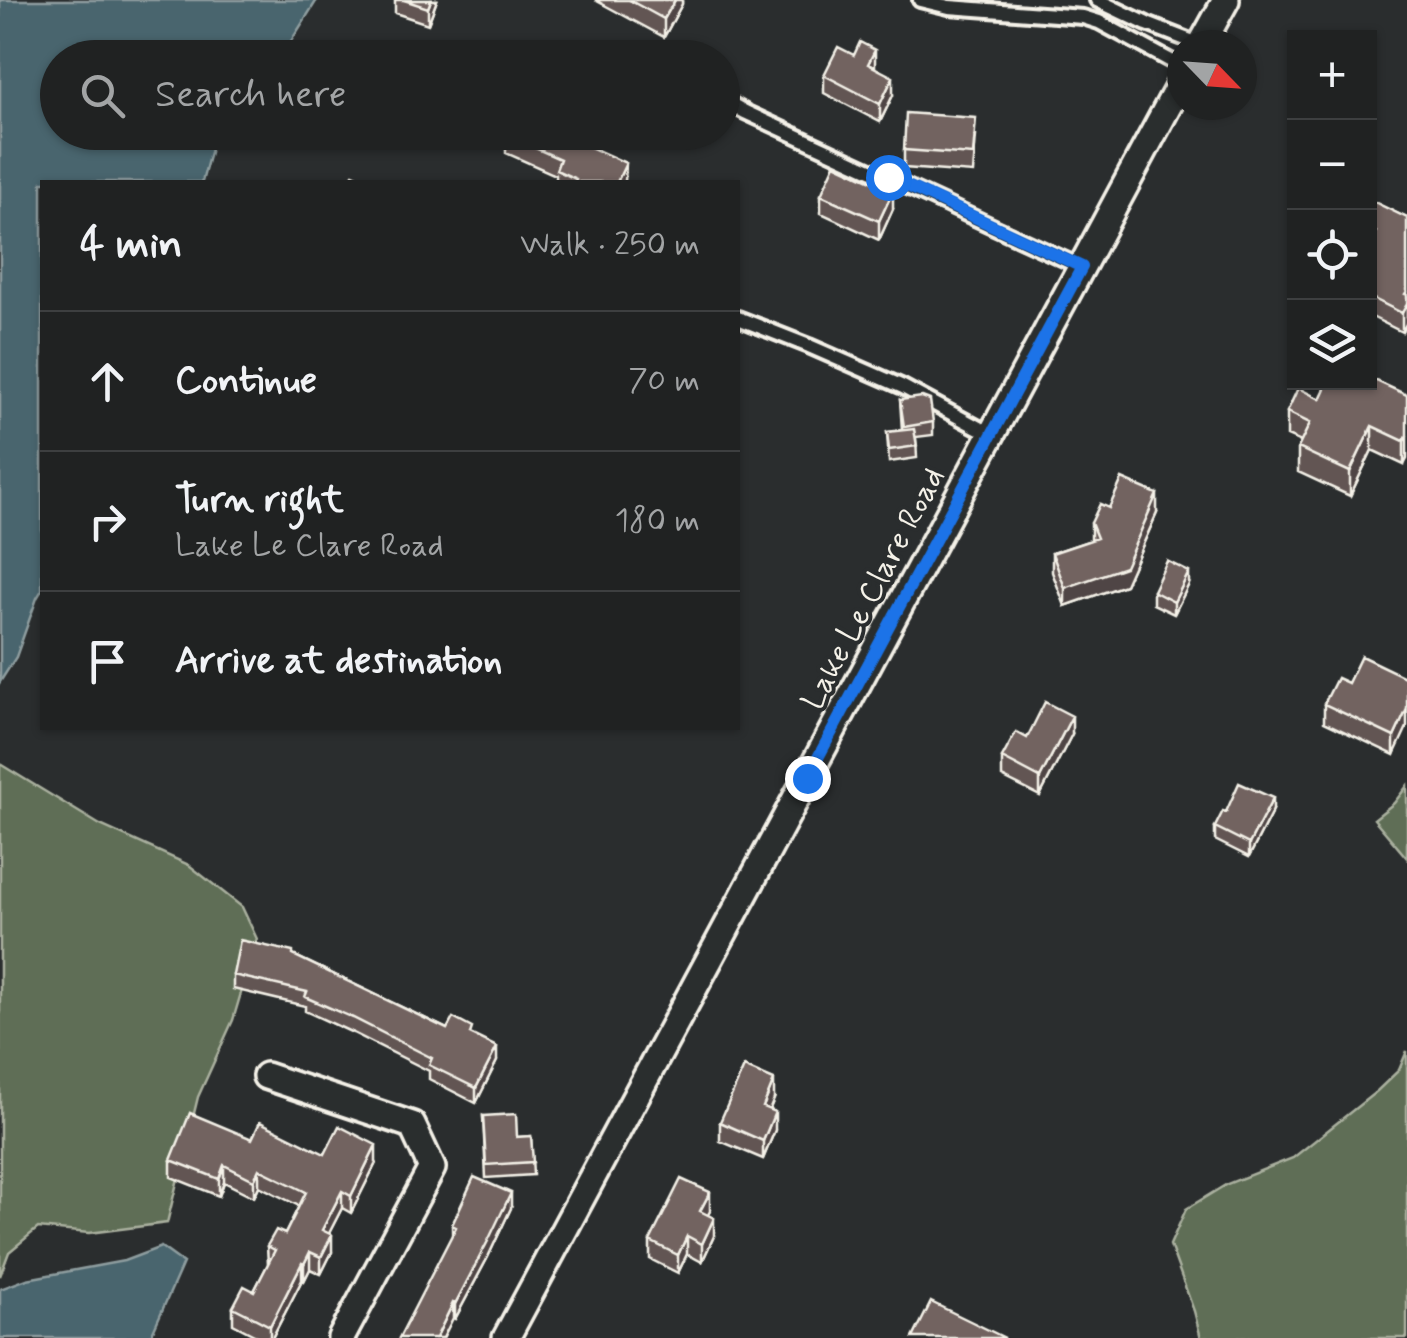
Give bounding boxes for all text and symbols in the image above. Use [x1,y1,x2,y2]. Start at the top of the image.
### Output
north arrow [1167,30,1257,120]
map controls [1287,30,1377,390]
button: + [1287,30,1377,120]
search box [40,40,740,150]
icon: search [75,68,130,123]
text: Search here [155,71,346,120]
button: − [1287,120,1377,210]
route start [866,155,912,201]
button: locate [1287,210,1377,300]
text: 4 min [80,218,182,273]
text: Walk · 250 m [520,224,700,266]
button: layers [1287,300,1377,390]
icon: ahead [80,354,135,409]
text: Continue [175,357,317,406]
text: 70 m [628,360,700,402]
street label: Lake Le Clare Road [792,460,955,717]
text: Turn right [175,476,344,525]
icon: right [80,494,135,549]
text: 180 m [615,500,700,542]
text: Lake Le Clare Road [175,525,444,567]
icon: arrive [80,634,135,689]
text: Arrive at destination [175,637,502,686]
route end [785,756,831,802]

